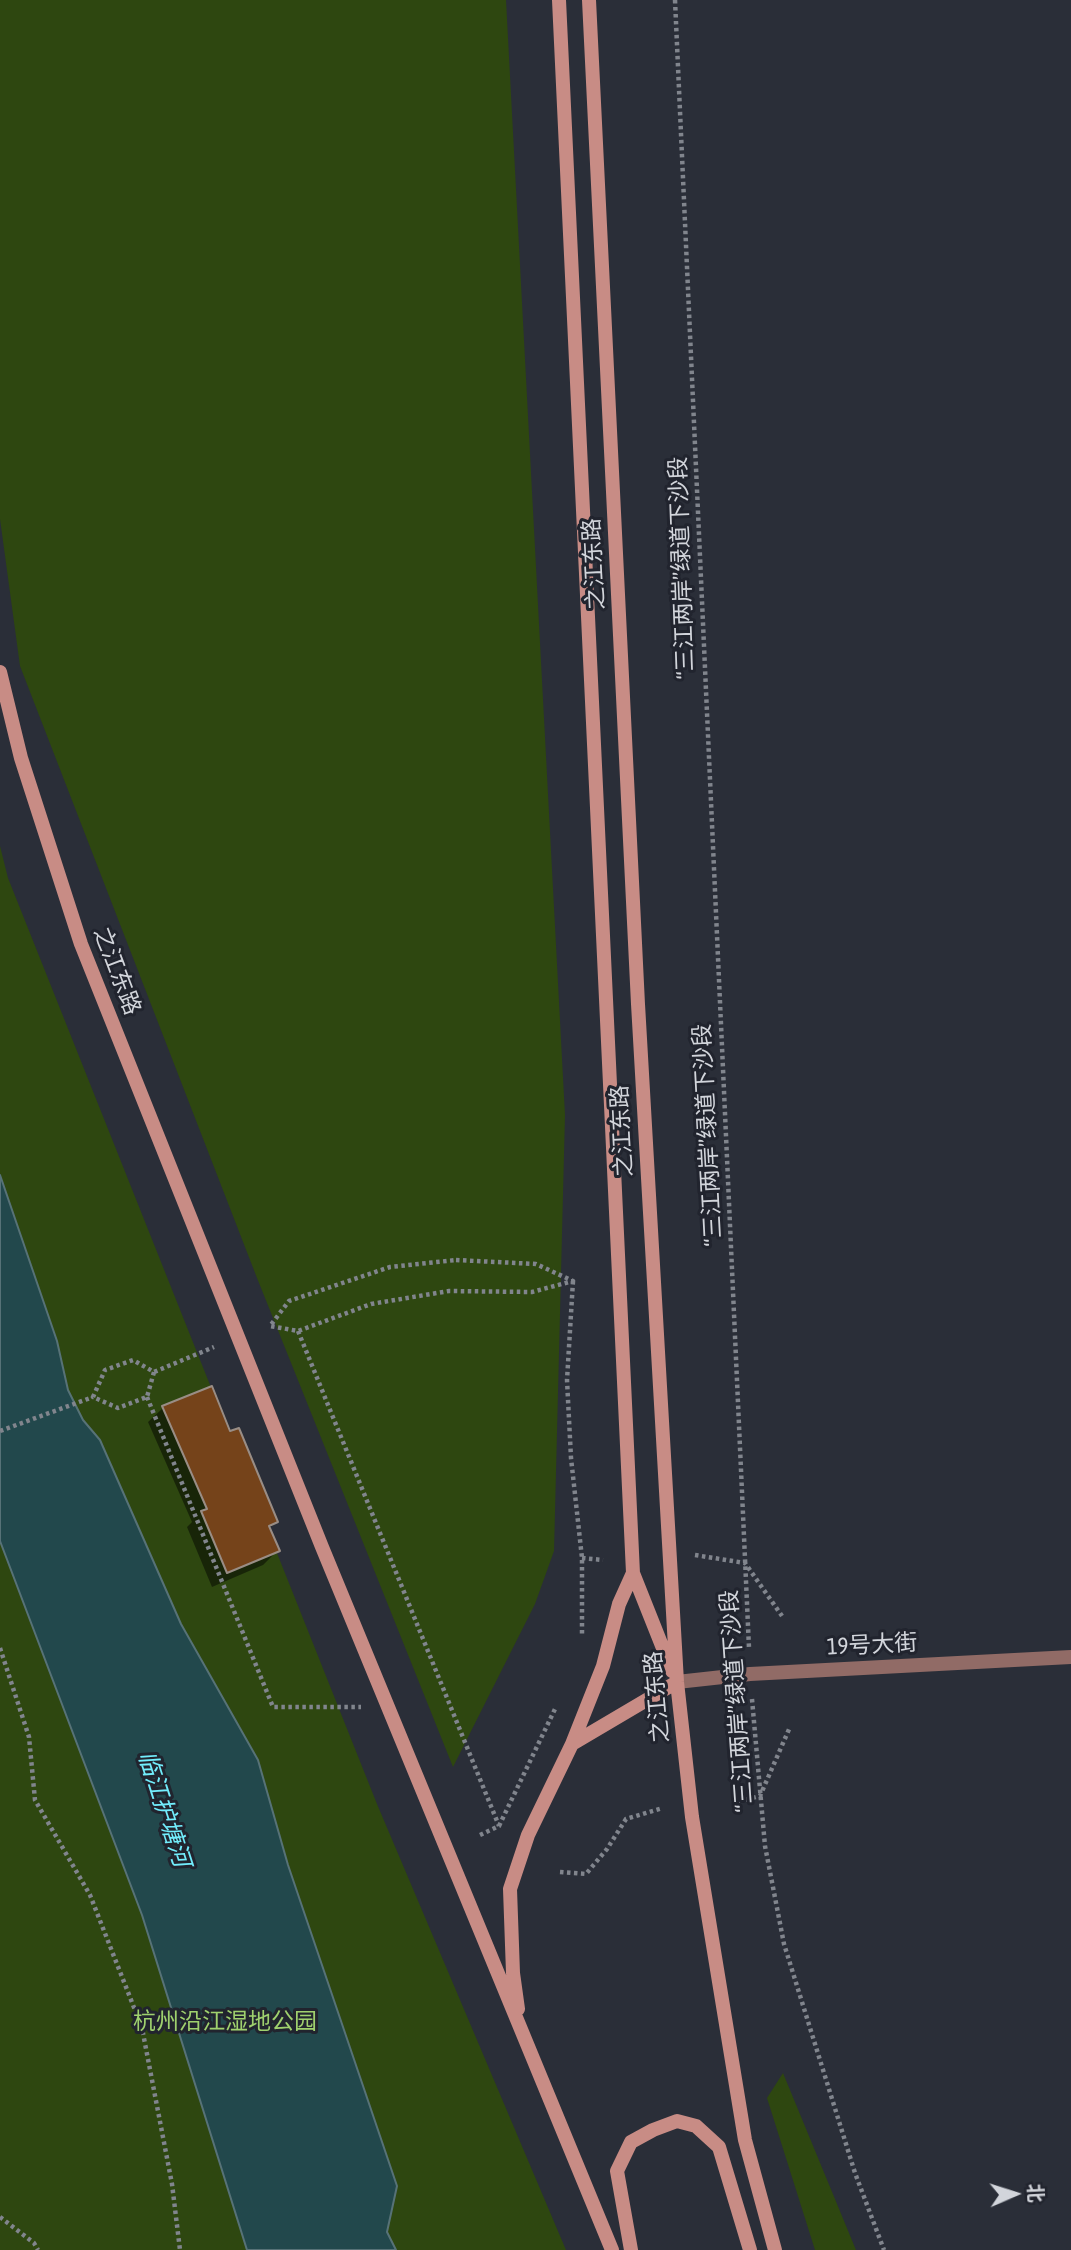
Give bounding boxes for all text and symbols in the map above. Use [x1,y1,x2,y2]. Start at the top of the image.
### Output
street label: “三江两岸”绿道下沙段 [664,456,700,680]
street label: 之江东路 [578,517,610,611]
street label: 之江东路 [88,923,146,1019]
street label: “三江两岸”绿道下沙段 [688,1023,728,1247]
street label: 之江东路 [606,1084,638,1178]
street label: “三江两岸”绿道下沙段 [715,1589,759,1813]
street label: 19号大街 [826,1629,918,1661]
street label: 之江东路 [639,1650,675,1744]
water label: 临江护塘河 [132,1747,196,1871]
park label: 杭州沿江湿地公园 [133,2008,317,2036]
north arrow [980,2159,1050,2229]
text: 北 [1024,2183,1047,2203]

